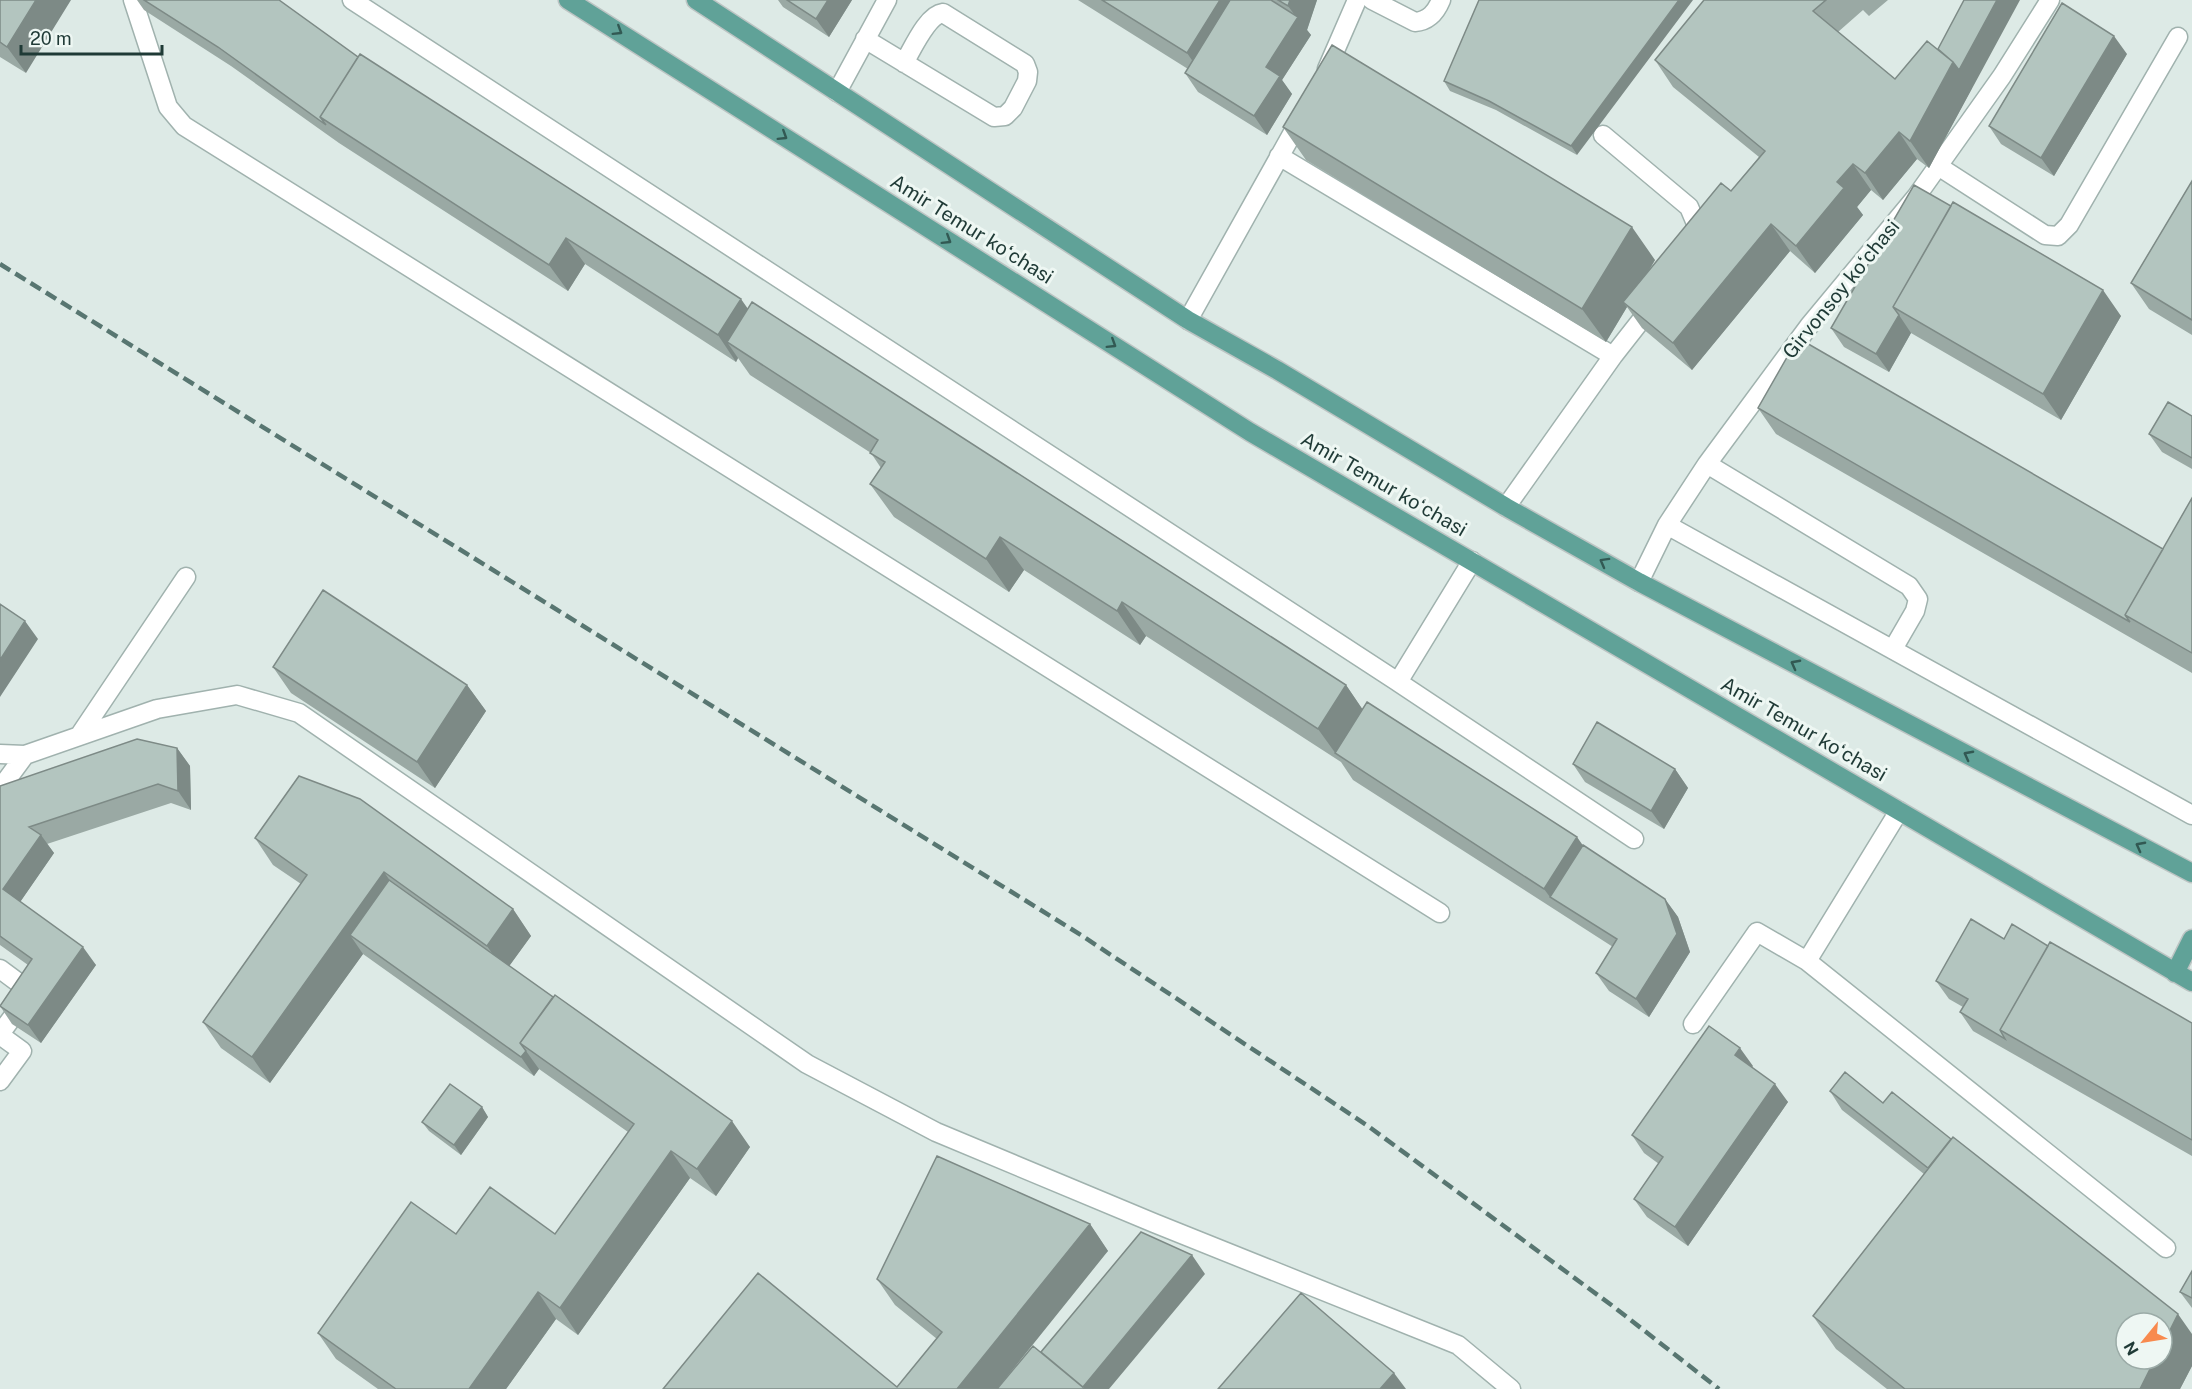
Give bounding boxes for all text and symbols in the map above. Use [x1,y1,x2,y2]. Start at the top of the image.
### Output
scale bar [21,18,162,56]
one-way arrow [612,24,622,36]
text: 20 m [30,28,72,49]
one-way arrow [776,128,787,139]
street label: Amir Temur koʻchasi [886,169,1058,289]
street label: Girvonsoy koʻchasi [1778,215,1904,363]
one-way arrow [941,232,952,243]
one-way arrow [1106,337,1116,349]
street label: Amir Temur koʻchasi [1297,427,1471,541]
one-way arrow [1600,558,1611,570]
one-way arrow [1791,660,1801,671]
street label: Amir Temur koʻchasi [1717,672,1891,786]
one-way arrow [1963,751,1974,762]
one-way arrow [2136,841,2147,853]
north arrow [2114,1311,2174,1371]
text: N [2120,1338,2143,1358]

